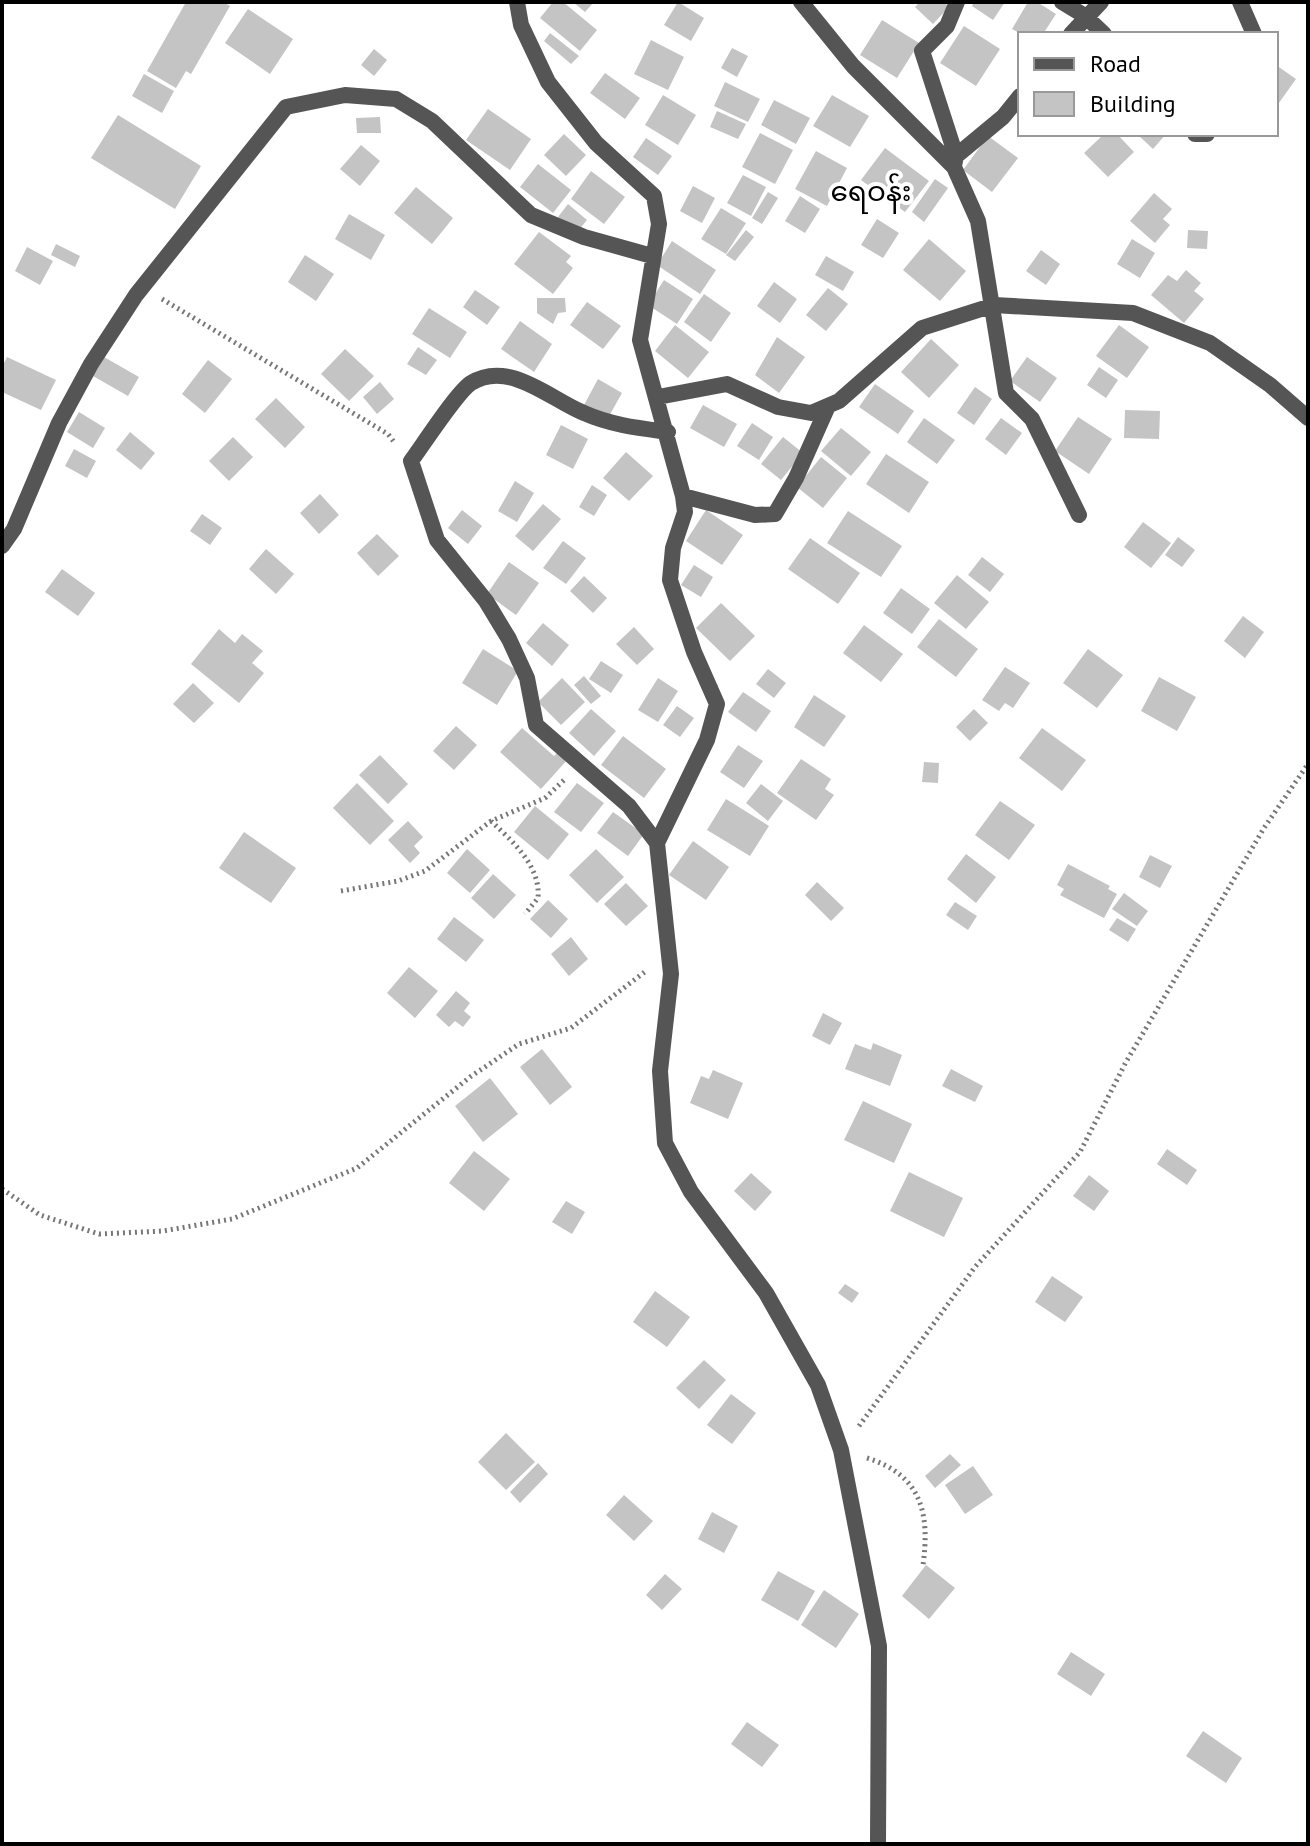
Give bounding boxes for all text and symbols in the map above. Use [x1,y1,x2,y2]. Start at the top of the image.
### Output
legend [1018,32,1278,136]
text: Road [1090,48,1141,79]
text: Building [1090,88,1176,119]
district label: ရေဝန်း [830,172,912,214]

